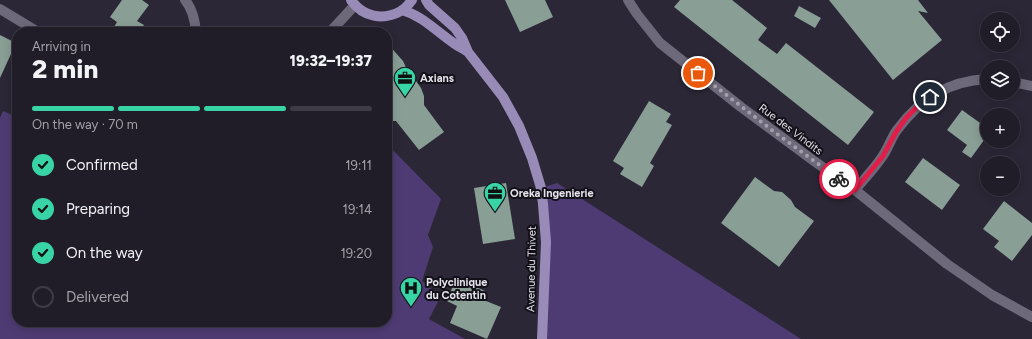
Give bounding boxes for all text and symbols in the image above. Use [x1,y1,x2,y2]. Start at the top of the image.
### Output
map controls [980,12,1020,196]
button: locate [980,12,1020,52]
text: Arriving in [32,39,91,54]
text: 19:32–19:37 [290,52,372,70]
text: 2 min [32,53,98,85]
pin [681,56,715,90]
button: layers [980,60,1020,100]
icon: bag [687,62,709,84]
office icon: Axians [392,65,418,98]
place label: Axians [420,72,454,85]
pin [913,80,947,114]
icon: home [919,86,941,108]
street label: Rue des Vindits [756,101,825,158]
button: + [980,108,1020,148]
text: On the way · 70 m [32,117,138,132]
icon: check [32,154,54,176]
text: Confirmed [66,156,138,174]
button: − [980,156,1020,196]
text: 19:11 [345,158,372,173]
courier [819,159,859,199]
icon: bike [828,168,850,190]
office icon: Oreka Ingenierie [482,180,508,213]
place label: Oreka Ingenierie [510,187,594,200]
icon: check [32,198,54,220]
text: Preparing [66,200,130,218]
text: 19:14 [343,202,372,217]
street label: Avenue du Thivet [524,226,539,312]
icon: check [32,242,54,264]
text: On the way [66,244,143,262]
text: 19:20 [340,246,372,261]
hospital icon: Polyclinique du Cotentin [398,275,424,308]
place label: Polyclinique du Cotentin [426,276,487,302]
text: Delivered [66,288,129,306]

